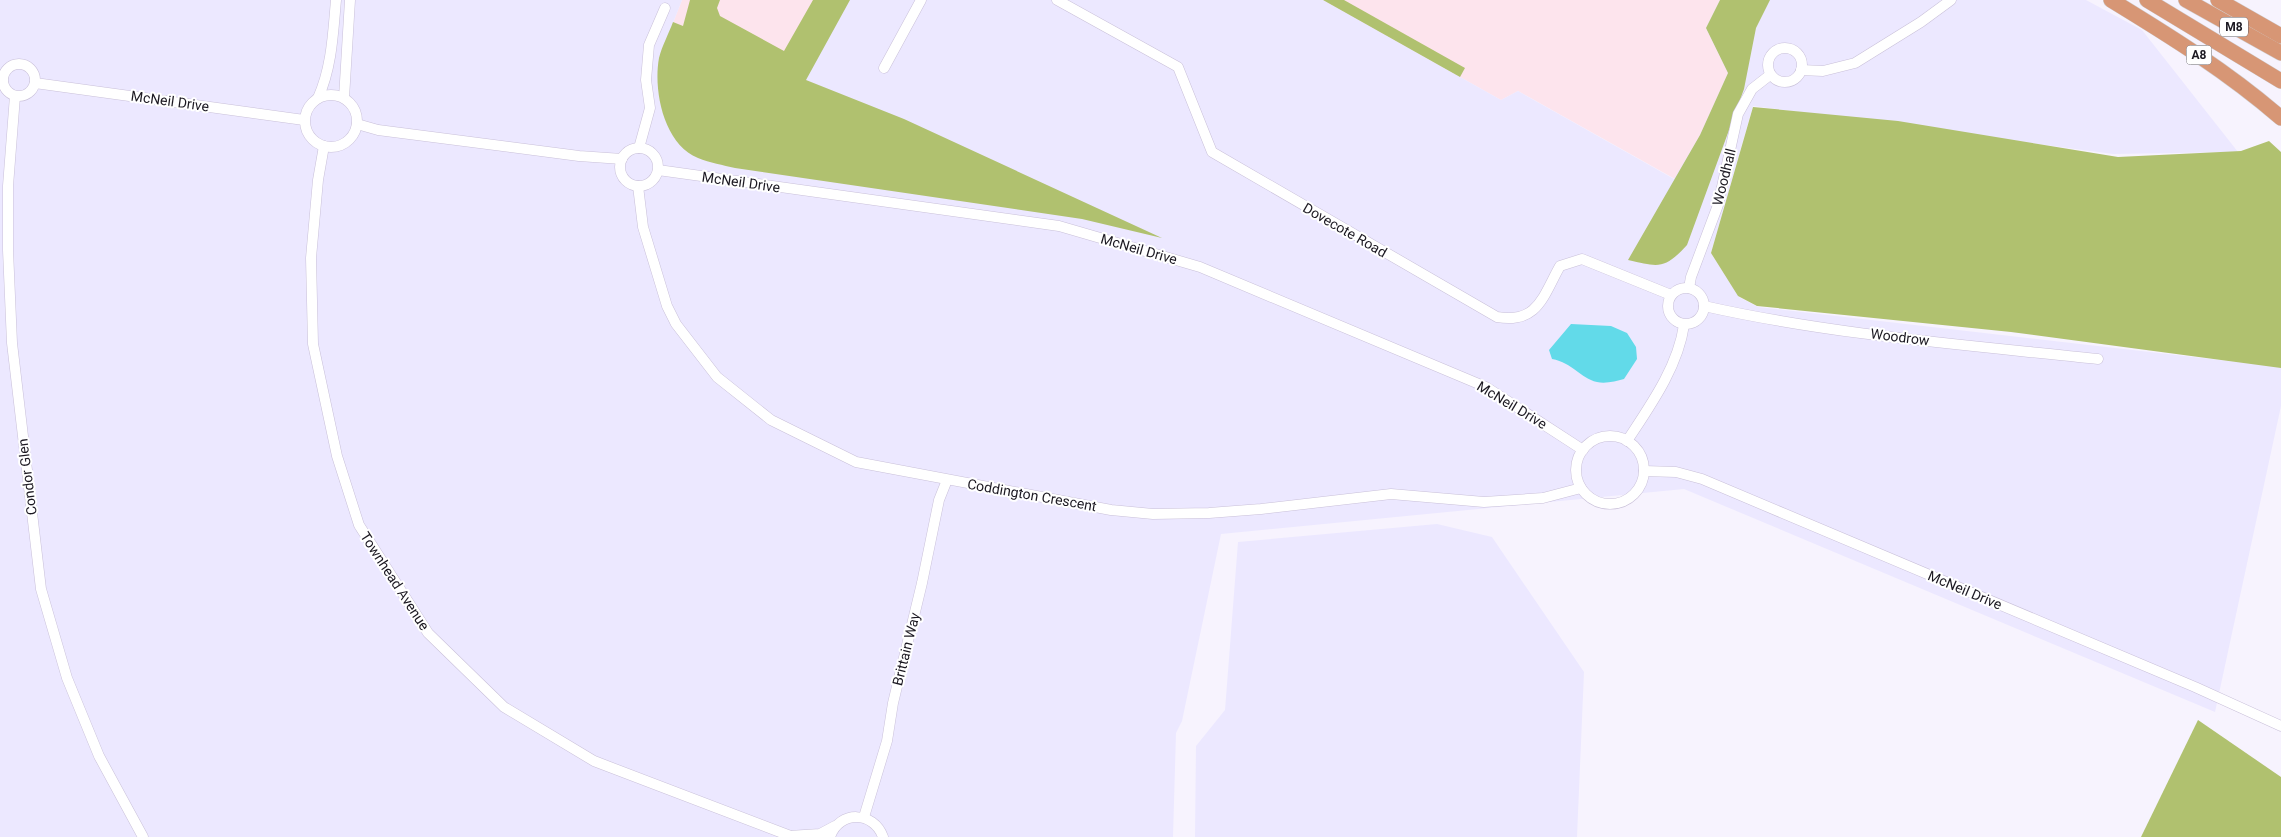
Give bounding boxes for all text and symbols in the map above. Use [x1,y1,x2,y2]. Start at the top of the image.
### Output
road number: M8 [2220,18,2248,36]
road number: A8 [2186,46,2212,64]
street label: McNeil Drive [130,88,210,114]
street label: Woodhall [1709,147,1739,207]
street label: McNeil Drive [701,169,781,195]
street label: Dovecote Road [1300,200,1390,260]
street label: McNeil Drive [1099,230,1179,268]
street label: Woodrow [1870,325,1931,349]
street label: McNeil Drive [1474,378,1550,432]
street label: Condor Glen [14,438,40,516]
street label: Coddington Crescent [966,476,1098,514]
street label: Townhead Avenue [357,529,433,633]
street label: McNeil Drive [1926,567,2004,613]
street label: Brittain Way [889,611,923,687]

